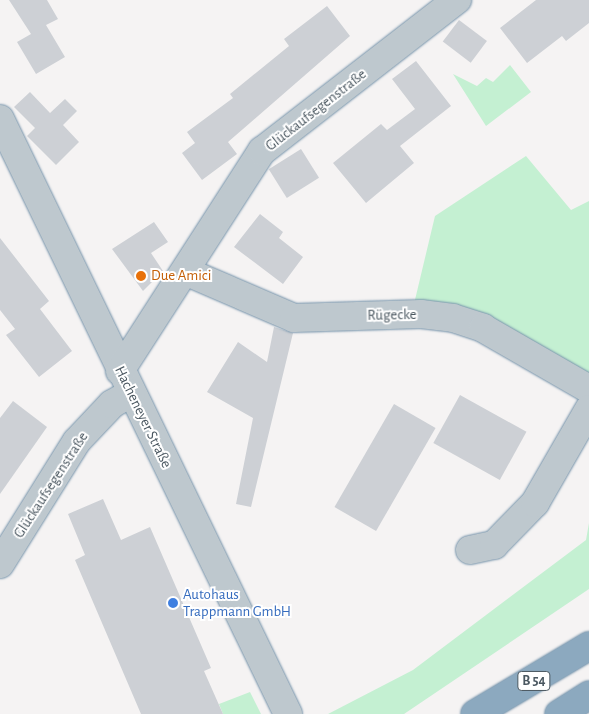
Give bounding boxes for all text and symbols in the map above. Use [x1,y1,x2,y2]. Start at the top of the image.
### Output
street label: Glückaufsegenstraße [262,65,370,155]
place label: Due Amici [151,267,211,285]
marker: Due Amici [135,270,147,282]
street label: Rügecke [367,306,417,324]
street label: Hacheneyer Straße [111,363,175,471]
street label: Glückaufsegenstraße [10,429,92,541]
place label: Autohaus Trappmann GmbH [183,585,291,620]
marker: Autohaus Trappmann GmbH [167,597,179,609]
road number: B 54 [516,669,552,692]

